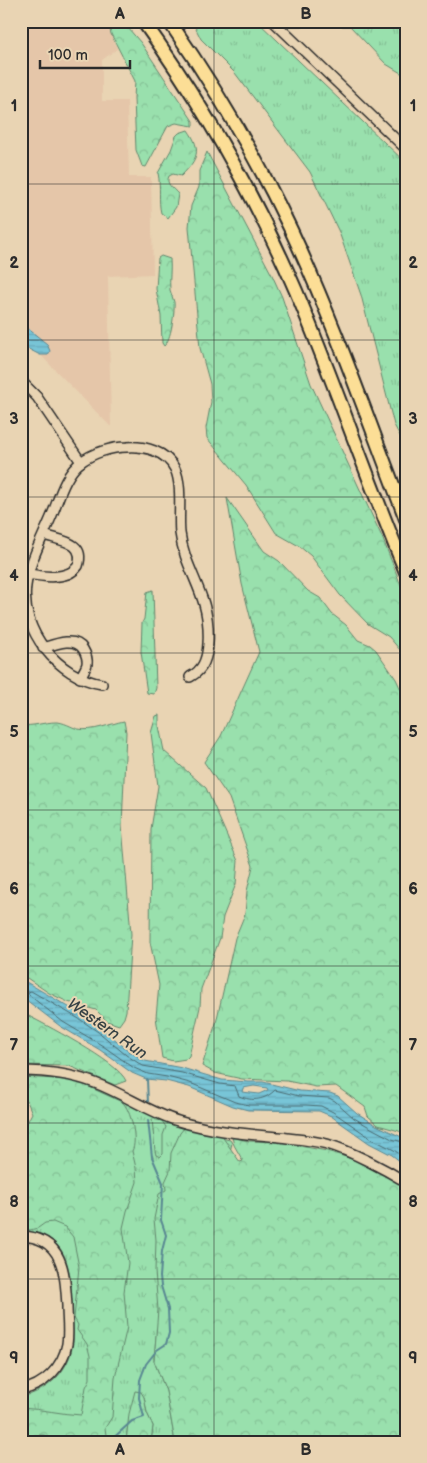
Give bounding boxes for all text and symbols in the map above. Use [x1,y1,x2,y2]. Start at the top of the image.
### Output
text: A [114,5,125,24]
text: B [300,5,312,24]
scale bar [40,38,130,70]
text: 100 m [48,46,88,65]
text: 1 [11,97,17,116]
text: 1 [410,97,416,116]
text: 2 [9,254,19,273]
text: 2 [408,254,418,273]
text: 3 [9,410,19,429]
text: 3 [408,410,418,429]
text: 4 [9,567,19,586]
text: 4 [408,567,418,586]
text: 5 [9,723,19,742]
text: 5 [408,723,418,742]
text: 6 [9,880,19,899]
text: 6 [408,880,418,899]
water label: Western Run [63,994,151,1064]
text: 7 [10,1036,19,1055]
text: 7 [409,1036,418,1055]
text: 8 [9,1193,19,1212]
text: 8 [408,1193,418,1212]
text: 9 [9,1349,19,1368]
text: 9 [408,1349,418,1368]
text: A [114,1441,125,1460]
text: B [300,1441,312,1460]

